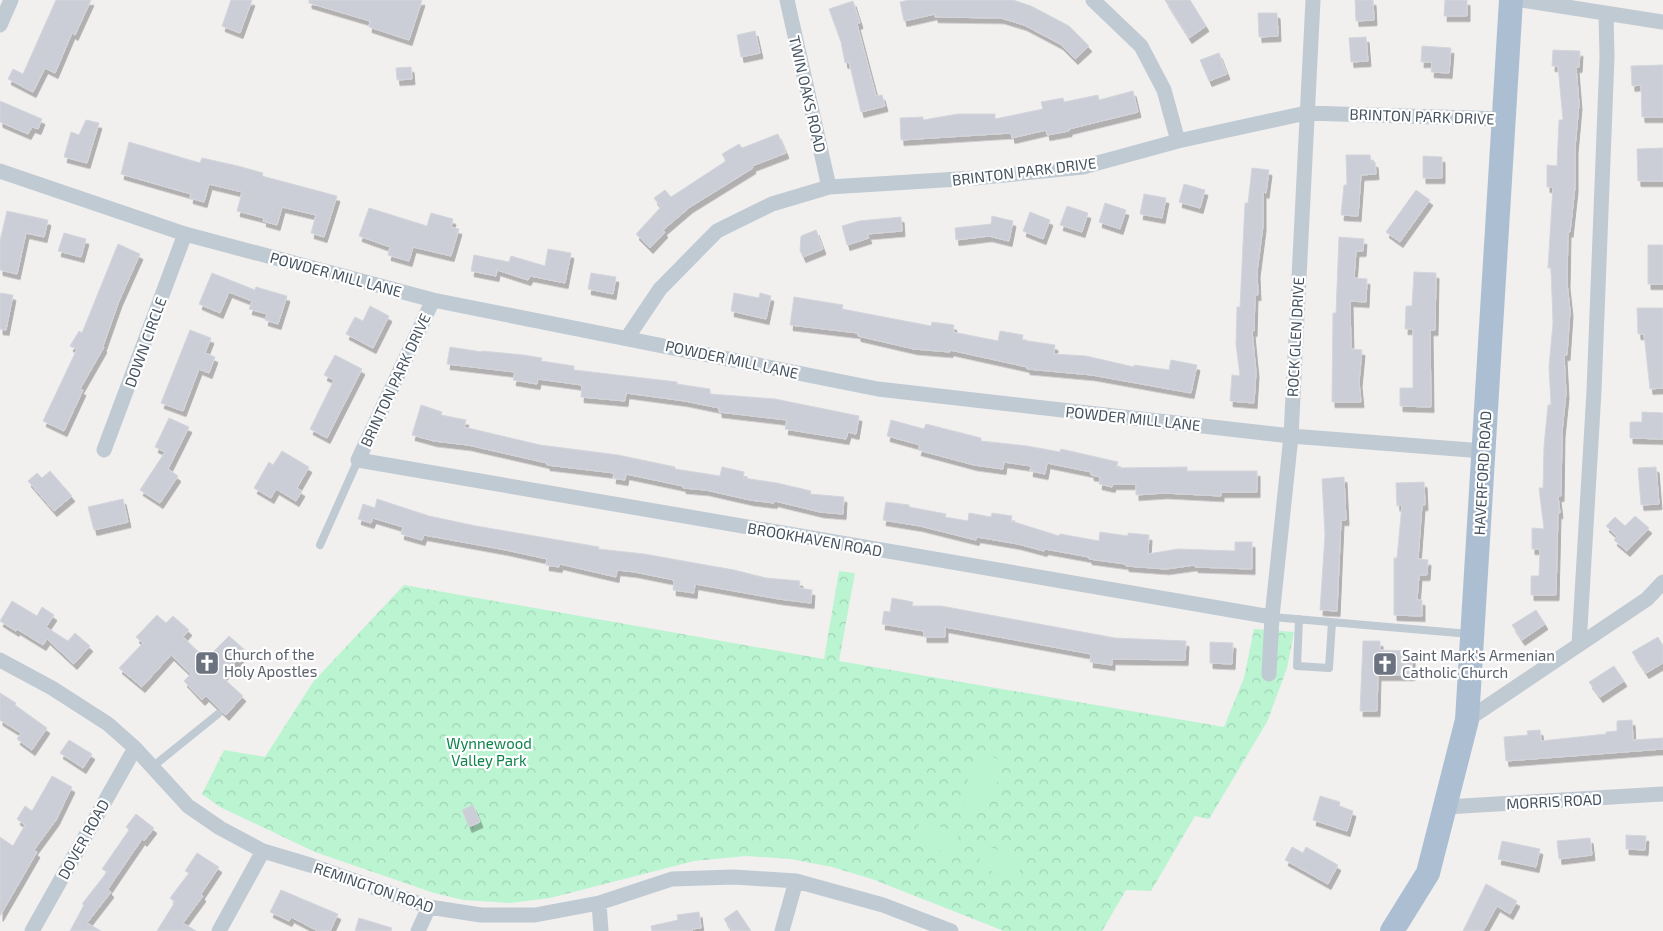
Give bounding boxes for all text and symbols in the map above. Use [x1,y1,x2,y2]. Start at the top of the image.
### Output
street label: TWIN OAKS ROAD [786,34,830,154]
street label: BRINTON PARK DRIVE [1349,104,1495,128]
street label: BRINTON PARK DRIVE [951,153,1097,189]
street label: POWDER MILL LANE [268,248,404,300]
street label: ROCK GLEN DRIVE [1283,277,1307,397]
street label: DOWN CIRCLE [120,295,170,389]
street label: BRINTON PARK DRIVE [356,310,434,450]
street label: POWDER MILL LANE [664,336,800,382]
street label: POWDER MILL LANE [1065,402,1201,434]
street label: HAVERFORD ROAD [1470,410,1494,536]
street label: BROOKHAVEN ROAD [746,518,884,560]
place label: Church of the Holy Apostles [224,645,317,680]
place label: Saint Mark's Armenian Catholic Church [1402,646,1555,681]
church icon: Church of the Holy Apostles [194,650,220,676]
church icon: Saint Mark's Armenian Catholic Church [1372,651,1398,677]
park label: Wynnewood Valley Park [446,734,532,769]
street label: MORRIS ROAD [1506,790,1602,812]
street label: DOVER ROAD [54,796,112,882]
street label: REMINGTON ROAD [312,858,436,916]

